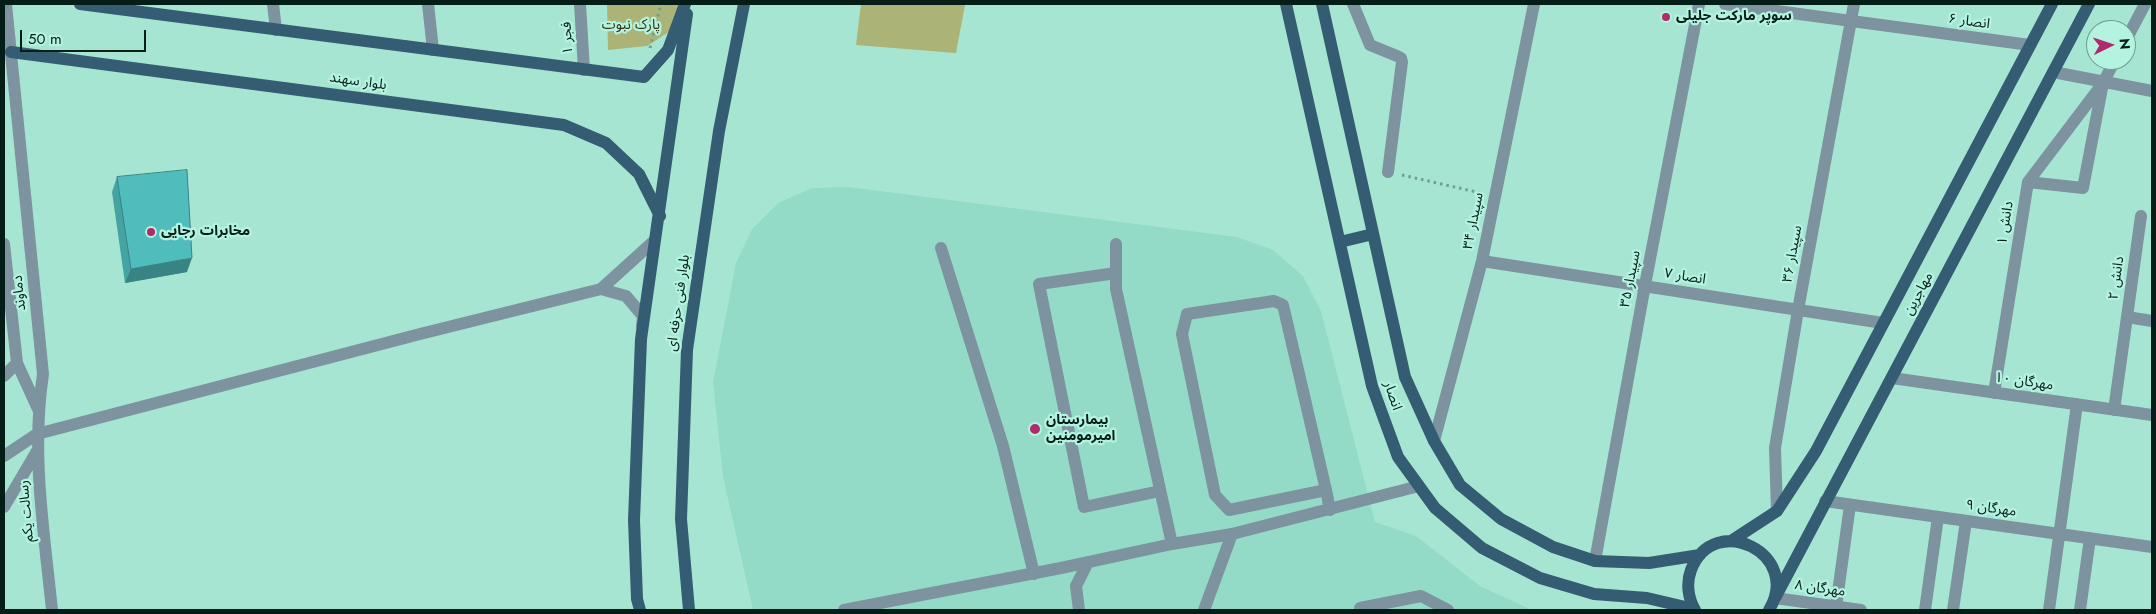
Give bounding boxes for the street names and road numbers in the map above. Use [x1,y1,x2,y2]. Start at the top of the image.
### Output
street label: انصار ۶ [1947,11,1991,33]
street label: فجر ۱ [559,21,577,55]
street label: بلوار سهند [328,70,388,94]
street label: سپیدار ۳۴ [1460,191,1488,251]
street label: دانش ۱ [1994,200,2018,246]
street label: سپیدار ۳۶ [1780,224,1806,284]
street label: سپیدار ۳۵ [1617,249,1645,309]
street label: بلوار فنی حرفه ای [664,254,694,352]
street label: دانش ۲ [2106,255,2128,301]
street label: انصار ۷ [1663,265,1707,289]
street label: مهاجرین [1901,270,1937,318]
street label: دماوند [10,274,30,312]
street label: مهرگان ۱۰ [1994,370,2054,394]
street label: انصار [1379,379,1405,413]
street label: رسالت یکم [16,479,38,543]
street label: مهرگان ۹ [1965,497,2017,521]
street label: مهرگان ۸ [1794,577,1846,601]

